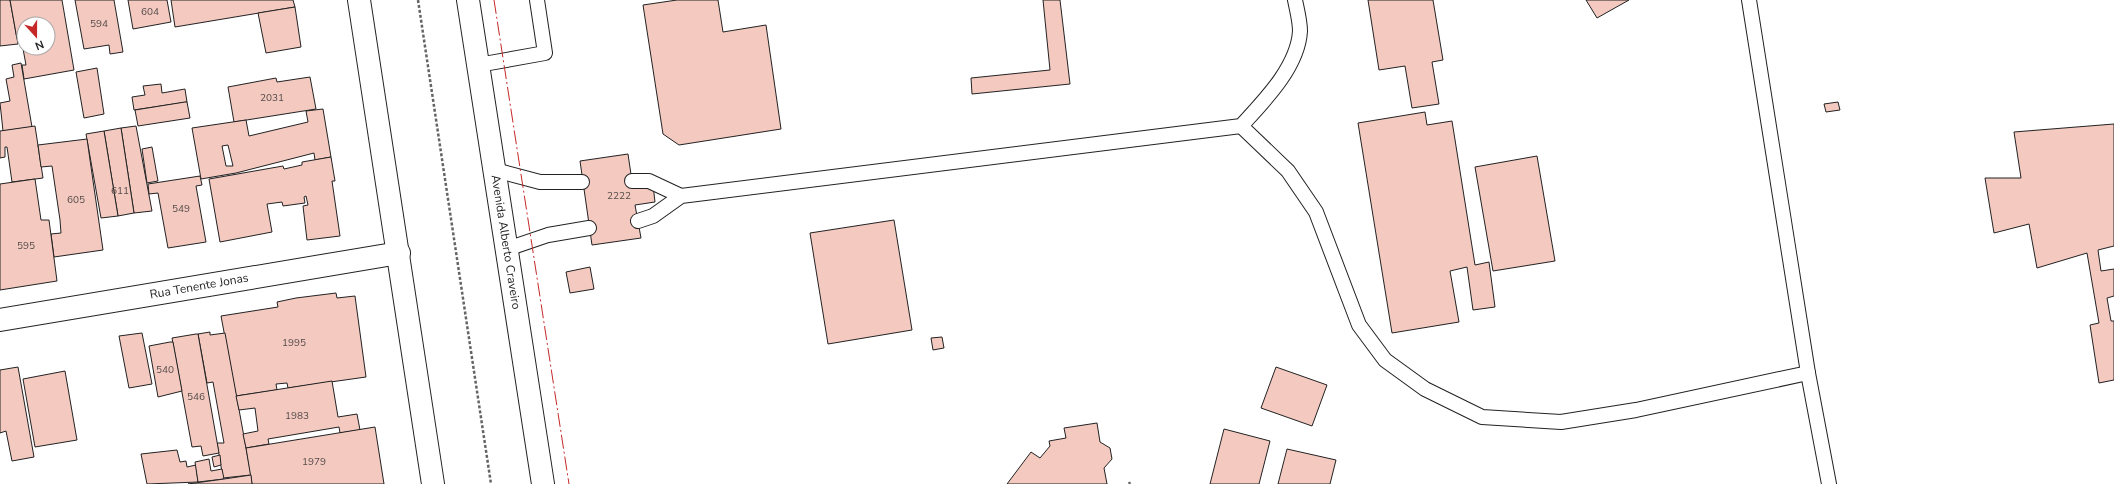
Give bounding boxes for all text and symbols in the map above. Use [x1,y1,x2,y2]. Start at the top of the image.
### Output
house number: 604 [141,5,159,19]
north arrow [16,16,56,56]
house number: 594 [90,17,108,31]
text: N [33,36,46,53]
house number: 2031 [260,91,284,105]
street label: Avenida Alberto Craveiro [487,174,525,311]
house number: 611 [111,184,129,198]
house number: 2222 [607,189,631,203]
house number: 605 [67,193,85,207]
house number: 549 [172,202,190,216]
house number: 595 [17,239,35,253]
street label: Rua Tenente Jonas [148,269,250,303]
house number: 1995 [282,336,306,350]
house number: 540 [156,363,174,377]
house number: 546 [187,390,205,404]
house number: 1983 [285,409,309,423]
house number: 1979 [302,455,326,469]

